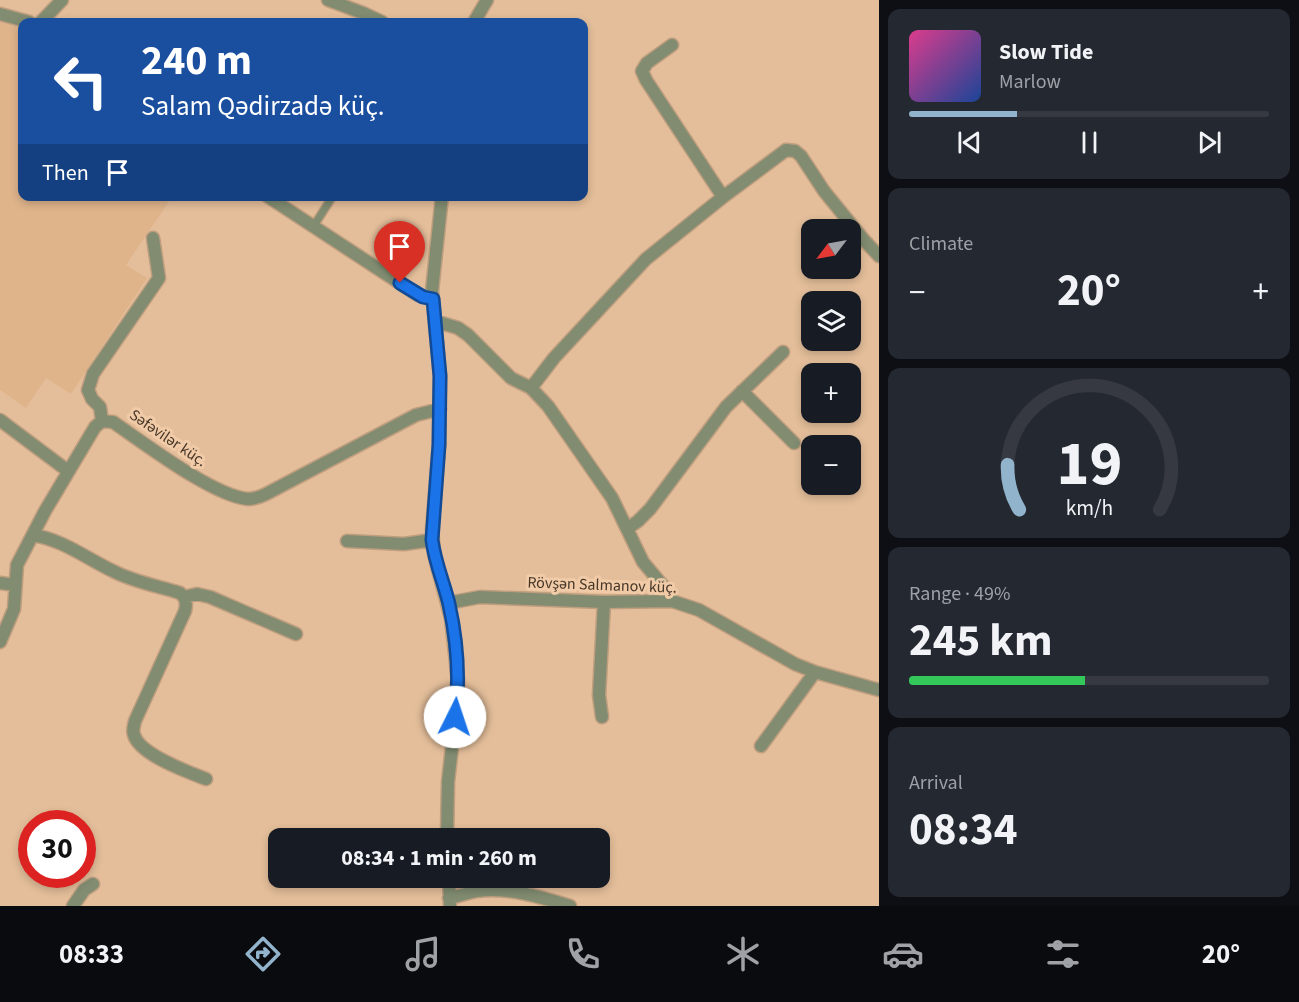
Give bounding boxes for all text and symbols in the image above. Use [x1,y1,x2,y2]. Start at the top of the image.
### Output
text: 240 m [141,31,252,91]
text: Slow Tide [999,36,1093,68]
icon: left [42,42,120,120]
text: Marlow [999,68,1061,96]
text: Salam Qədirzadə küç. [141,87,385,126]
icon: previous [953,126,986,159]
icon: pause [1073,126,1106,159]
icon: next [1193,126,1226,159]
icon: arrive [101,156,134,189]
text: Then [42,157,89,189]
north arrow [801,219,861,279]
map controls [801,219,861,495]
pin [374,221,425,283]
icon: arrive [383,230,416,263]
text: Climate [909,230,973,258]
text: 20° [1057,259,1121,323]
text: − [909,269,925,316]
text: + [1253,269,1269,316]
button: layers [801,291,861,351]
button: + [801,363,861,423]
street label: Səfəvilər küç. [125,404,211,472]
text: 19 [1056,420,1122,509]
button: − [801,435,861,495]
text: km/h [1065,493,1113,524]
street label: Rövşən Salmanov küç. [527,571,677,599]
text: Range · 49% [909,580,1010,608]
text: 245 km [909,609,1053,673]
position arrow [423,685,487,749]
text: Arrival [909,769,963,797]
text: 08:34 [909,798,1018,862]
speed limit sign: 30 [18,810,96,888]
text: 08:34 · 1 min · 260 m [341,842,537,874]
icon: directions [242,933,284,975]
icon: music [402,933,444,975]
icon: phone [562,933,604,975]
icon: climate [722,933,764,975]
icon: car [882,933,924,975]
icon: filters [1042,933,1084,975]
text: 08:33 [59,935,124,974]
text: 20° [1202,935,1240,974]

